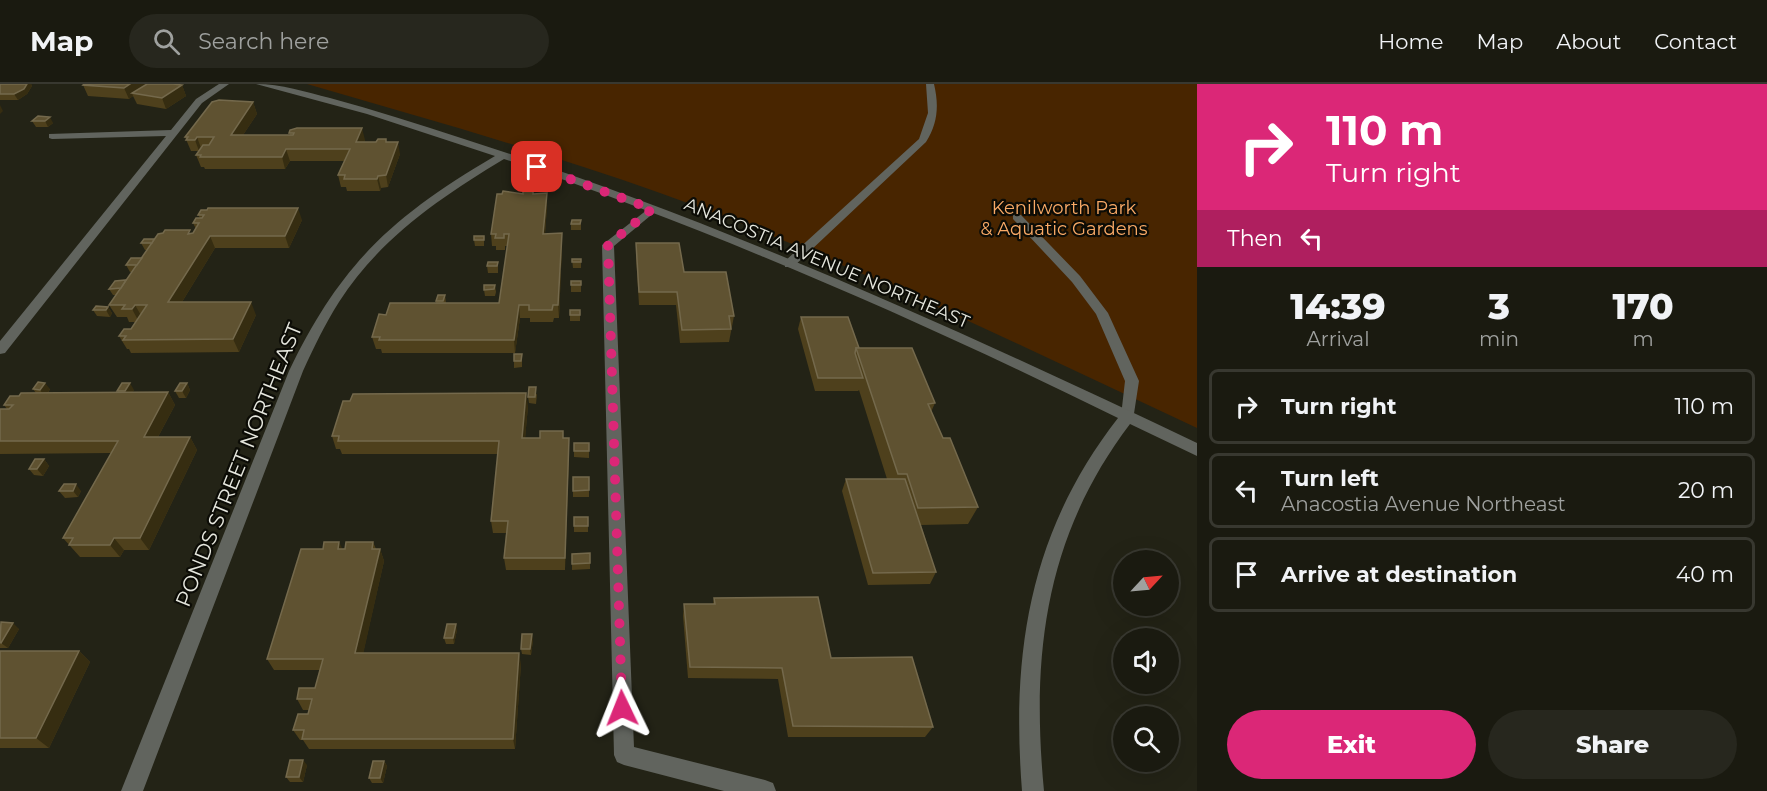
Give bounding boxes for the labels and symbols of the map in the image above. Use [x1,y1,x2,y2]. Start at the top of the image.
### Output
pin [511,141,562,192]
street label: ANACOSTIA AVENUE NORTHEAST [681,193,974,334]
park label: Kenilworth Park & Aquatic Gardens [980,197,1148,240]
street label: PONDS STREET NORTHEAST [170,319,307,610]
north arrow [1113,550,1179,616]
position arrow [590,676,654,740]

